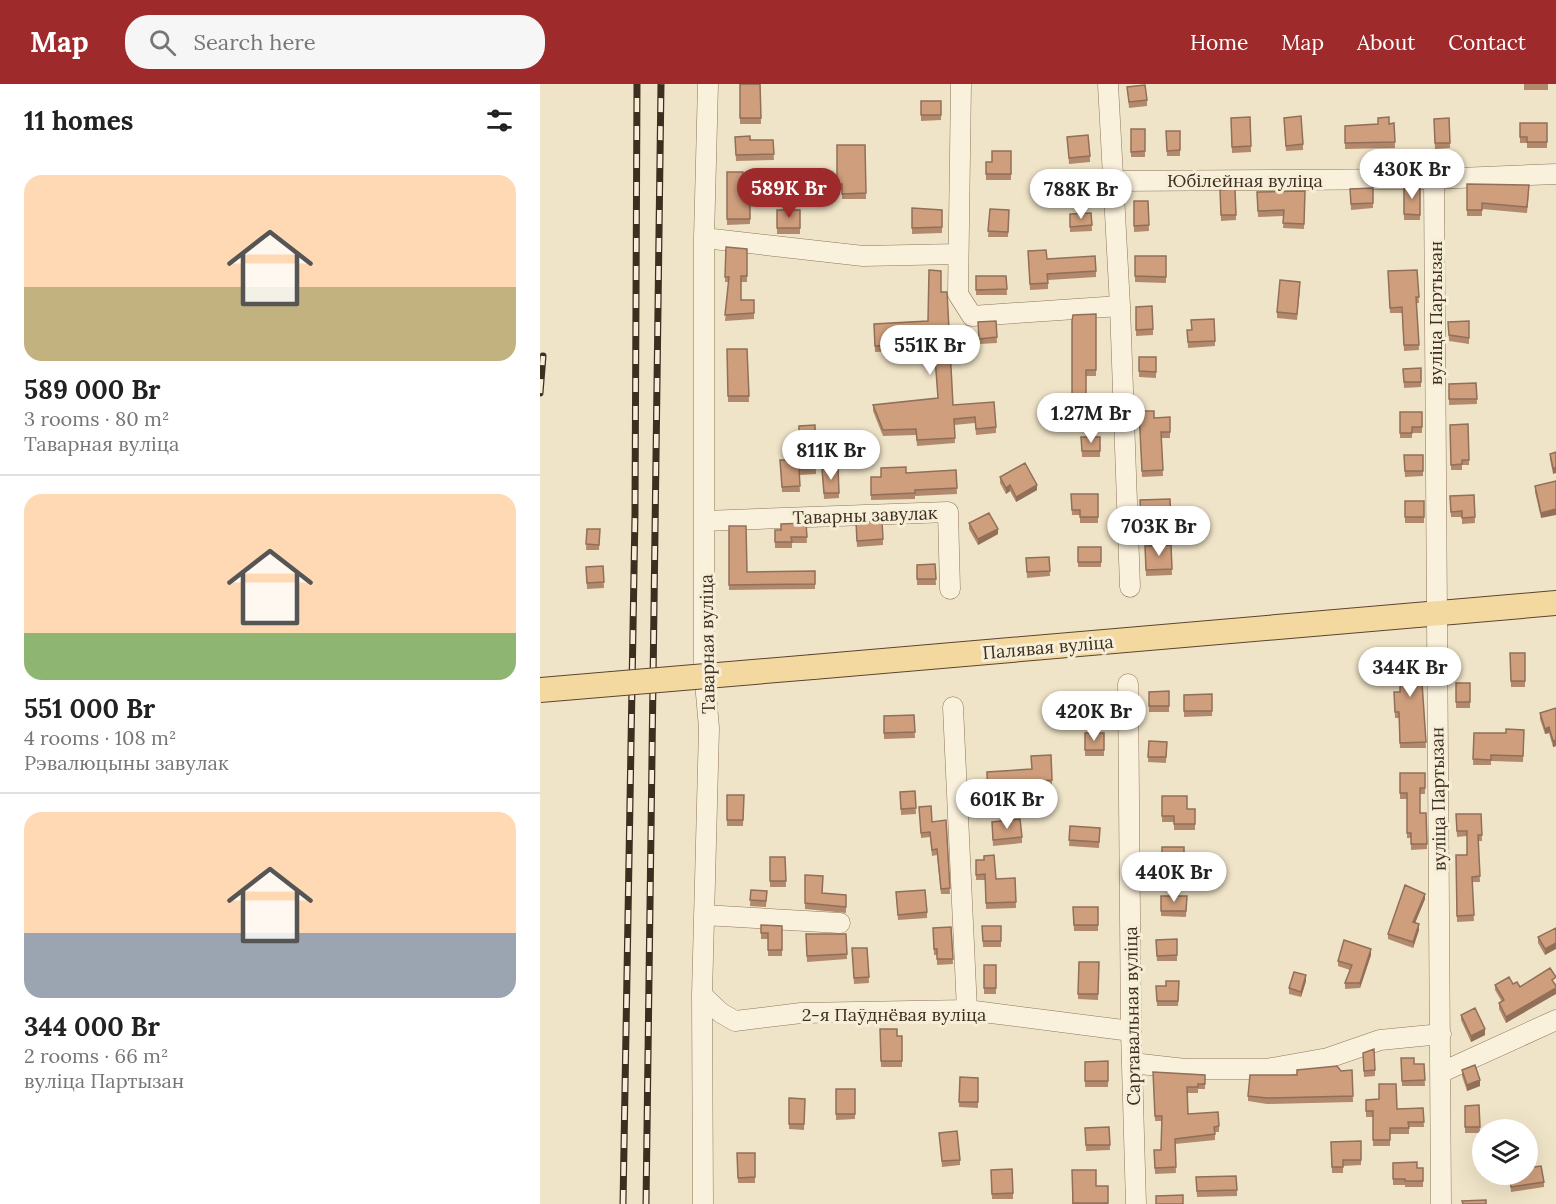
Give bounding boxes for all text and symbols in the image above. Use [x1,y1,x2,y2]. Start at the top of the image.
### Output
search box [125,15,545,69]
text: Map [30,24,89,60]
icon: search [146,26,179,59]
text: Search here [194,28,316,56]
text: Home [1190,29,1248,56]
text: Map [1281,29,1324,56]
text: About [1357,29,1415,56]
text: Contact [1448,29,1526,56]
text: 11 homes [24,104,133,137]
icon: filters [483,104,516,137]
pin: 430K Br [1357,149,1467,200]
text: 430K Br [1374,156,1450,181]
pin: 589K Br [734,168,844,219]
pin: 788K Br [1026,169,1136,220]
street label: Юбілейная вуліца [1167,169,1323,192]
text: 589K Br [751,175,827,200]
text: 788K Br [1044,176,1118,201]
icon: home [216,214,324,322]
street label: вуліца Партызан [1424,241,1447,385]
pin: 551K Br [875,325,985,376]
text: 551K Br [894,332,966,357]
text: 589 000 Br [24,373,161,406]
pin: 1.27M Br [1029,393,1153,444]
text: 1.27M Br [1051,400,1131,425]
text: 3 rooms · 80 m² [24,406,169,431]
pin: 811K Br [776,430,886,481]
text: Таварная вуліца [24,431,179,456]
text: 811K Br [796,437,866,462]
street label: Таварны завулак [792,501,938,529]
pin: 703K Br [1104,506,1214,557]
text: 703K Br [1121,513,1197,538]
icon: home [216,533,324,641]
street label: Таварная вуліца [694,574,720,714]
street label: Палявая вуліца [982,630,1114,664]
pin: 344K Br [1355,647,1465,698]
text: 344K Br [1372,654,1448,679]
pin: 420K Br [1039,691,1149,742]
text: 551 000 Br [24,692,155,725]
text: 420K Br [1056,698,1132,723]
text: 4 rooms · 108 m² [24,725,176,750]
street label: вуліца Партызан [1425,727,1451,871]
text: Рэвалюцыны завулак [24,750,229,775]
pin: 601K Br [952,779,1062,830]
text: 601K Br [970,786,1044,811]
icon: home [216,851,324,959]
pin: 440K Br [1119,852,1229,903]
text: 440K Br [1136,859,1212,884]
street label: Сартавальная вуліца [1119,926,1145,1106]
street label: 2-я Паўднёвая вуліца [802,1003,986,1026]
text: 344 000 Br [24,1010,160,1043]
text: 2 rooms · 66 m² [24,1043,169,1068]
text: вуліца Партызан [24,1068,184,1093]
map controls [1472,1119,1538,1185]
button: layers [1472,1119,1538,1185]

